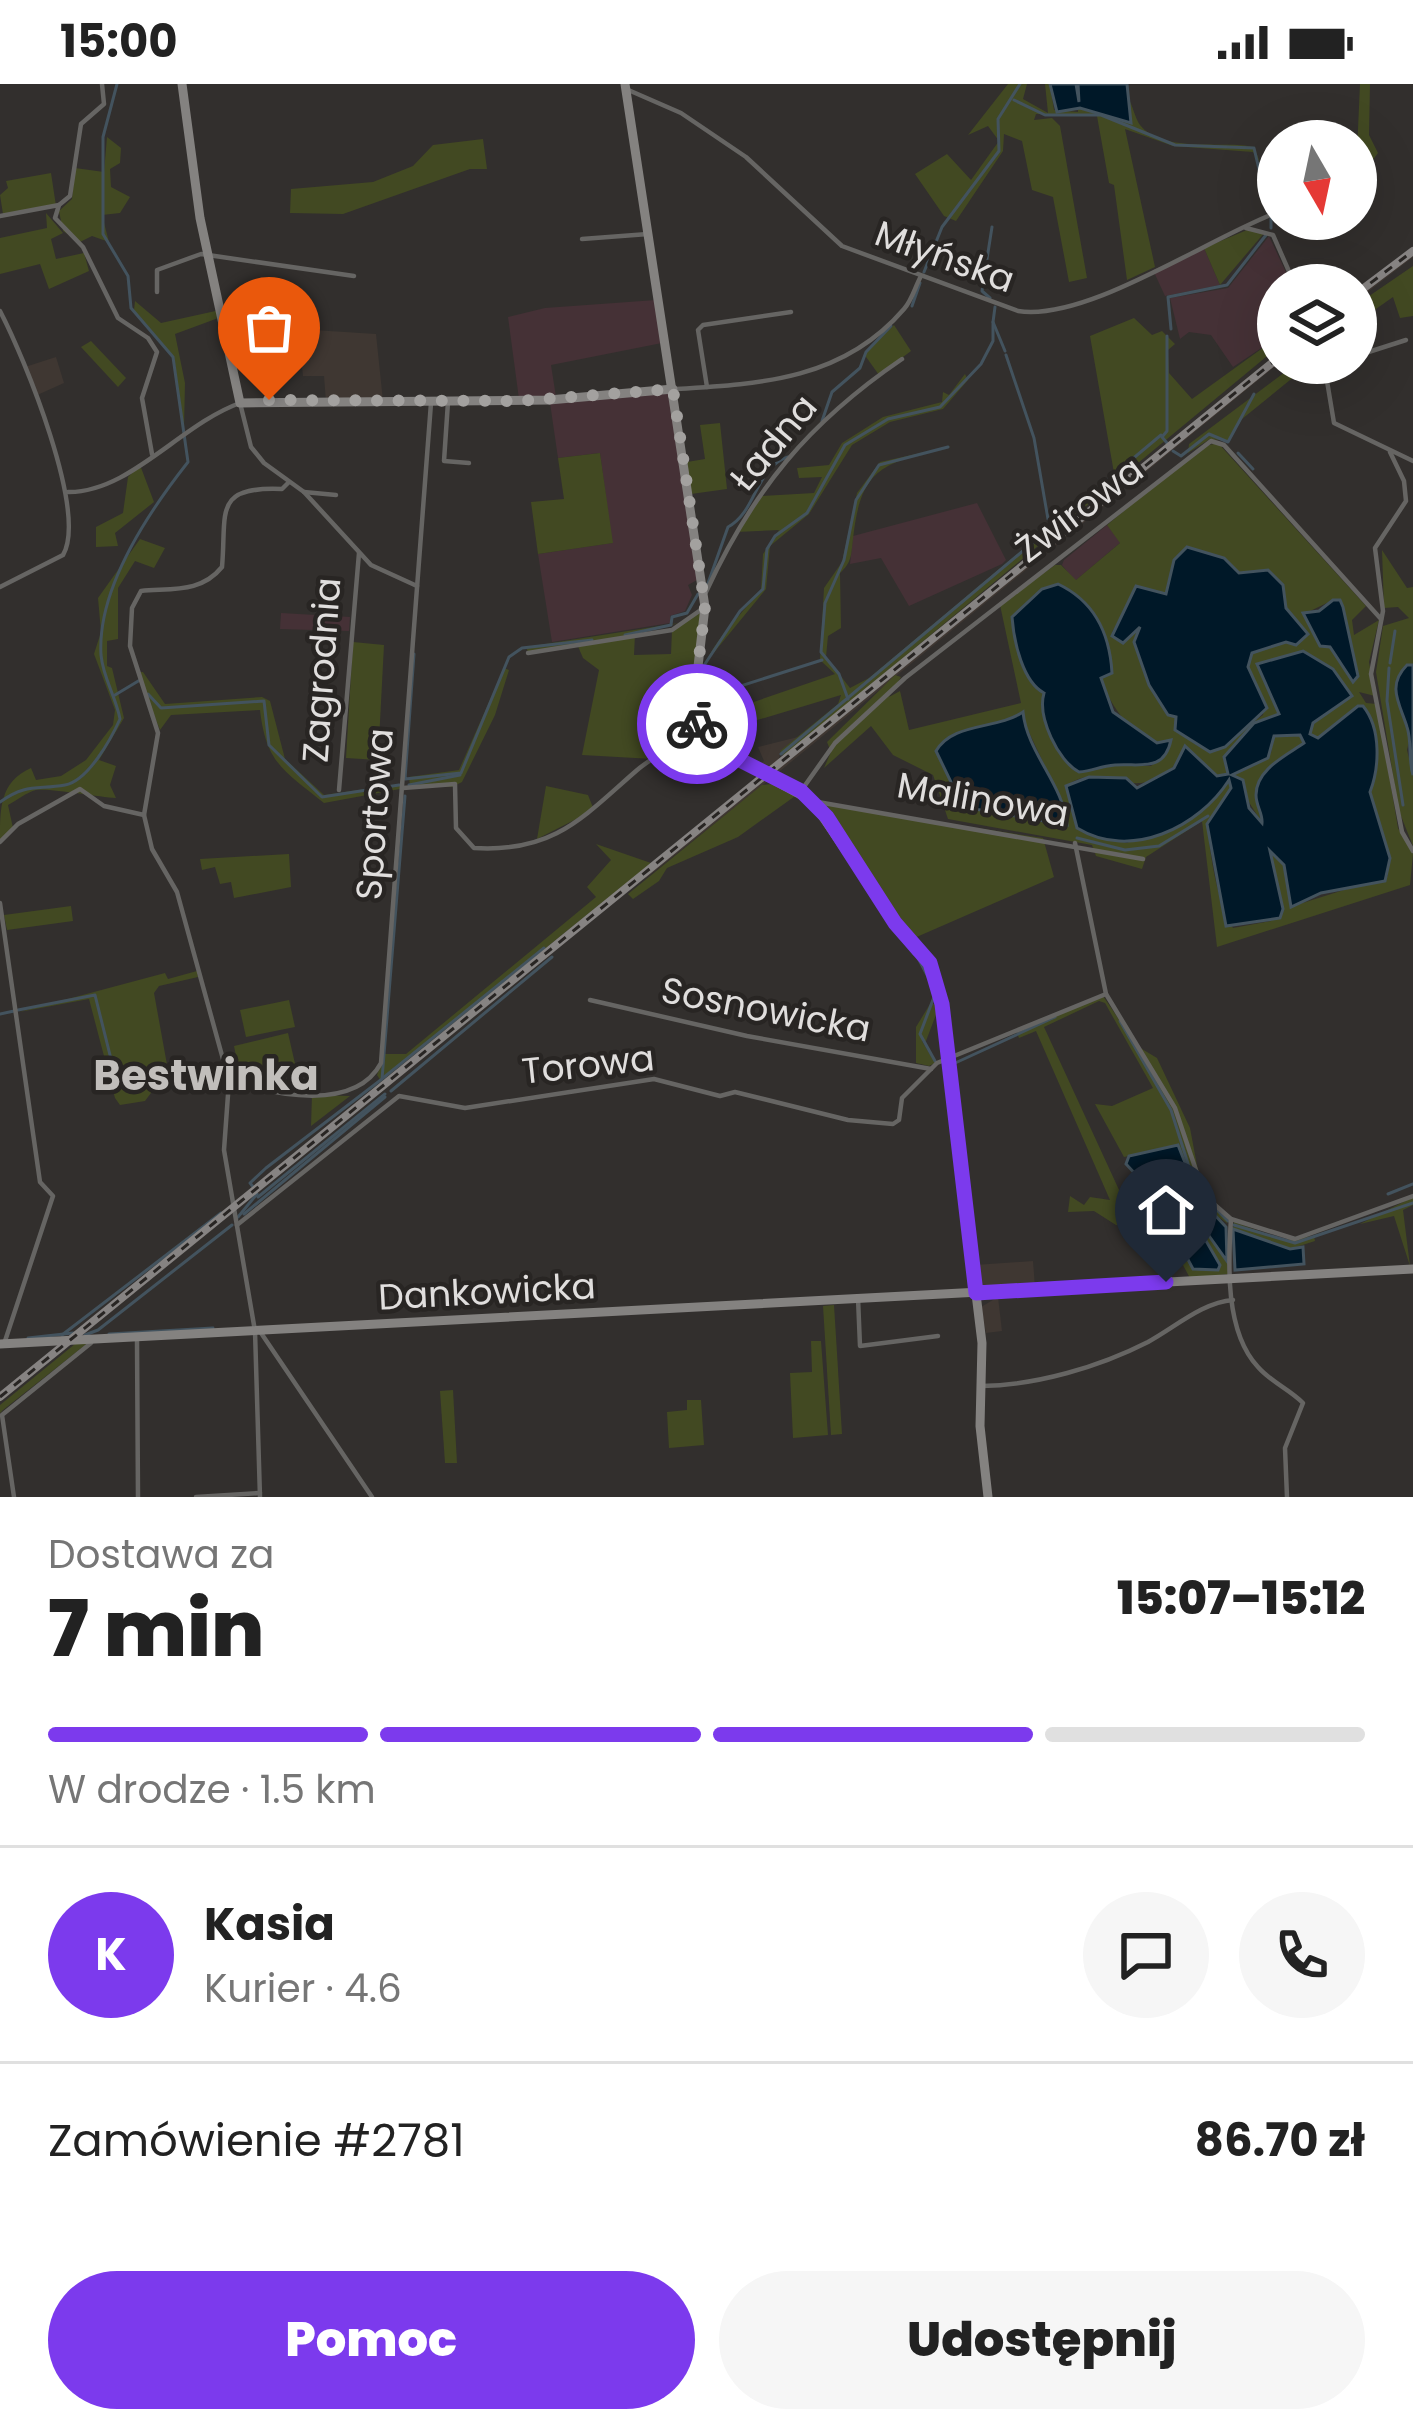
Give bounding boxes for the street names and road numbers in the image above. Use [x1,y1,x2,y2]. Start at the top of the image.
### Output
street label: Młyńska [868,208,1022,305]
street label: Ładna [718,383,829,502]
street label: Żwirowa [1005,444,1154,574]
street label: Zagrodnia [290,576,353,764]
street label: Sportowa [343,726,406,902]
street label: Malinowa [893,759,1073,840]
street label: Sosnowicka [657,964,875,1055]
street label: Torowa [519,1032,657,1097]
street label: Dankowicka [377,1260,597,1323]

